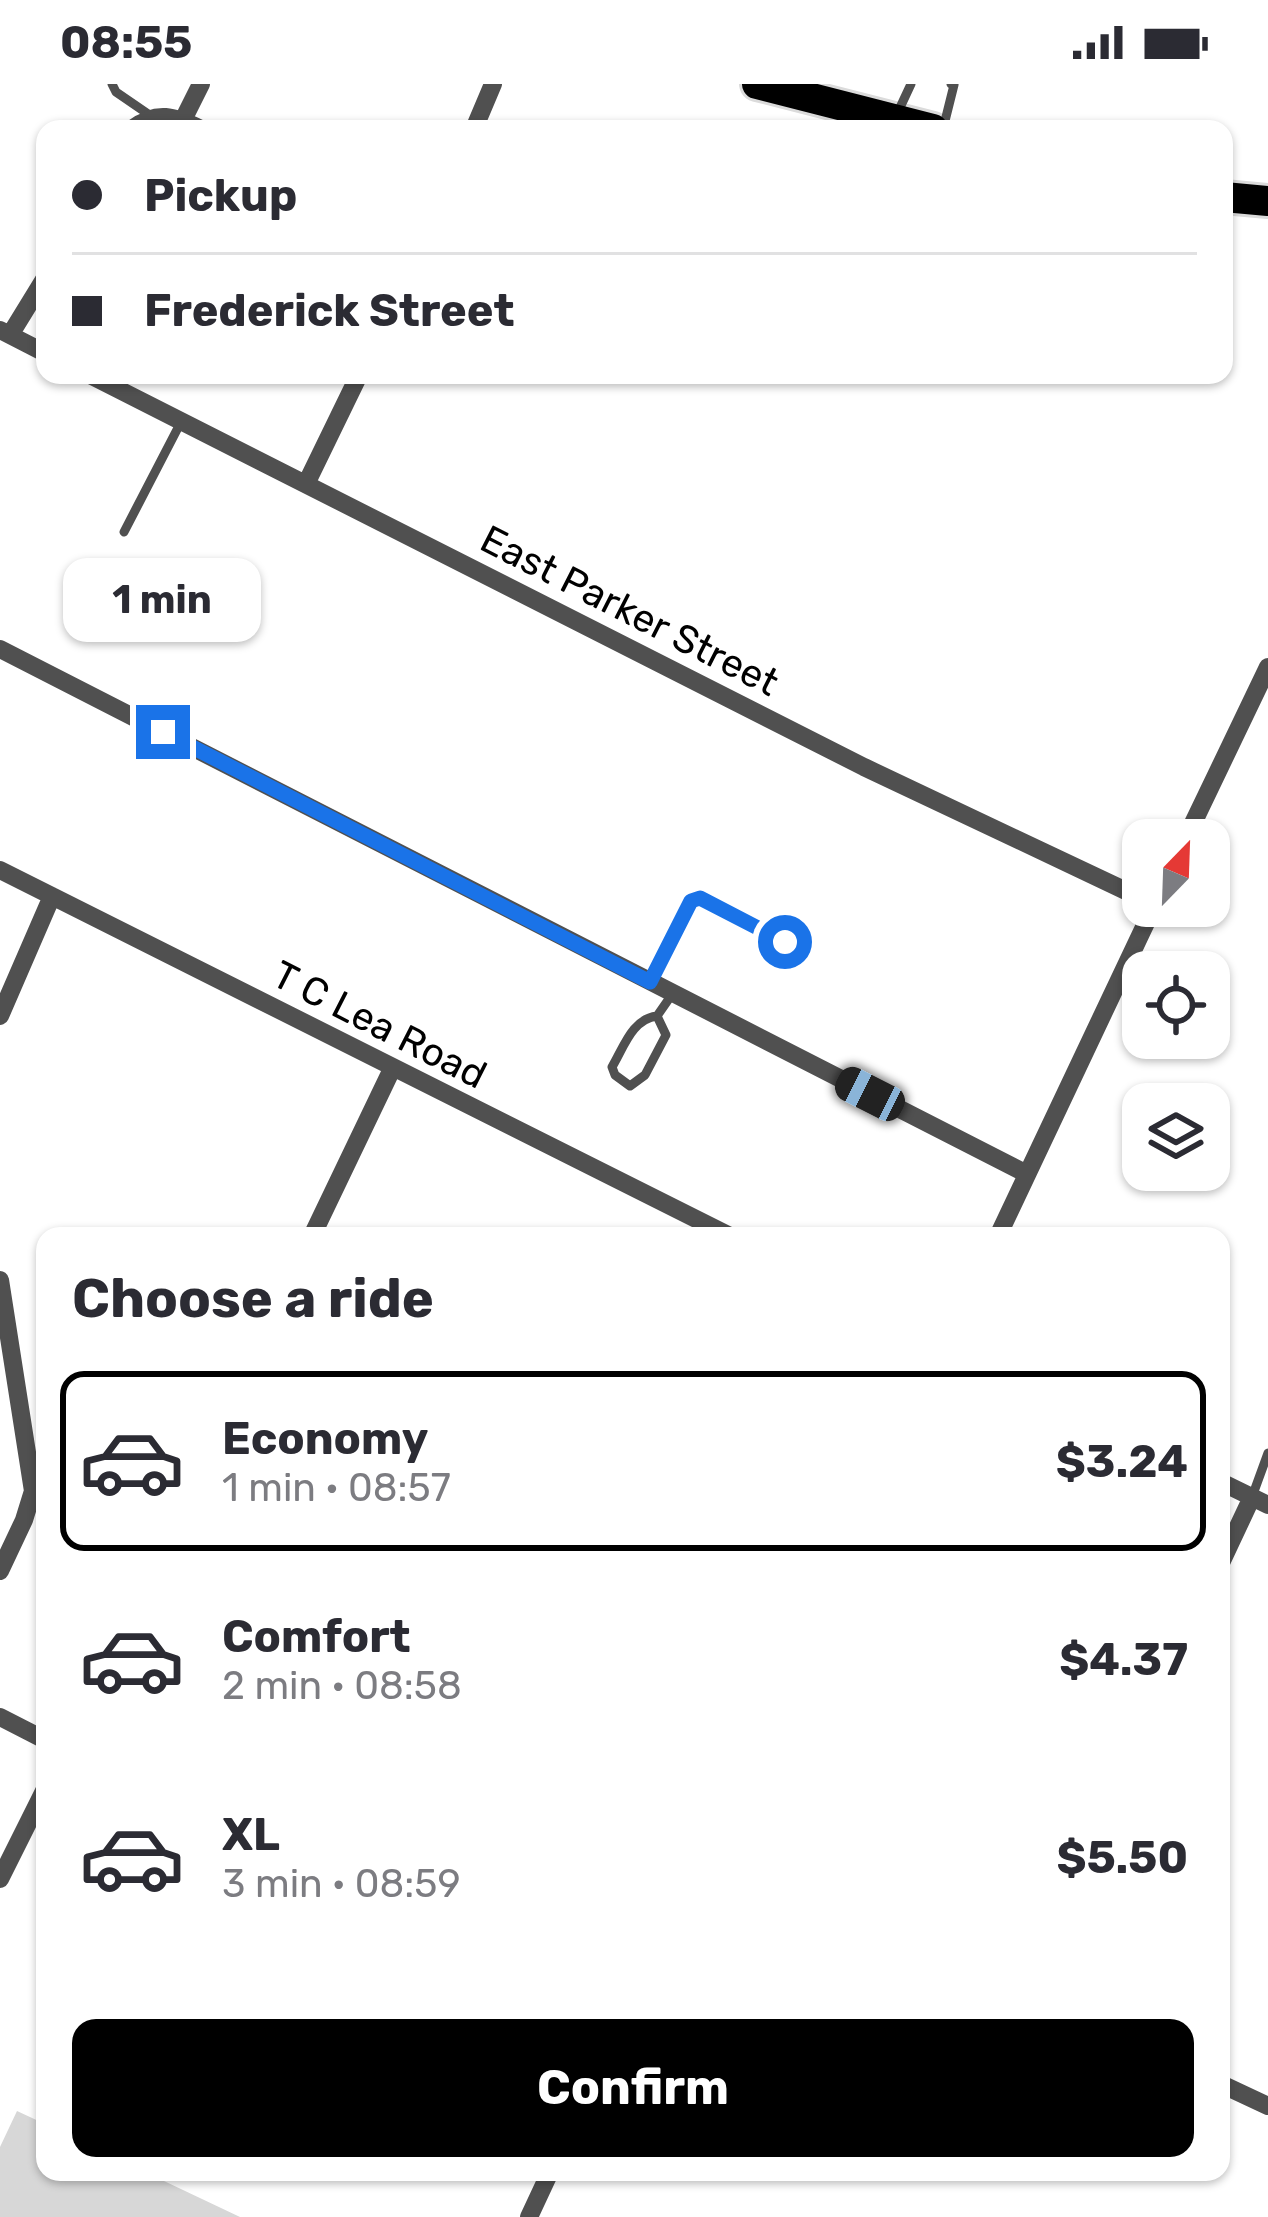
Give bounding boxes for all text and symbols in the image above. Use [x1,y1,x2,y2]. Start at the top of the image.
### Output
text: 08:55 [60,16,192,69]
text: Pickup [144,169,297,222]
text: Frederick Street [144,284,515,337]
street label: East Parker Street [473,516,786,706]
callout: 1 min [64,558,262,642]
text: 1 min [112,577,212,623]
route end [136,705,190,759]
north arrow [1122,819,1230,927]
map controls [1122,819,1230,1191]
route start [758,915,812,969]
street label: T C Lea Road [265,951,494,1098]
button: locate [1122,951,1230,1059]
car [830,1062,910,1126]
button: layers [1122,1083,1230,1191]
text: Choose a ride [72,1267,434,1331]
icon: car [78,1407,186,1515]
text: Economy [222,1412,428,1465]
text: $3.24 [1056,1435,1188,1488]
text: 1 min · 08:57 [222,1465,451,1511]
icon: car [78,1605,186,1713]
text: Comfort [222,1610,411,1663]
text: $4.37 [1059,1633,1188,1686]
text: 2 min · 08:58 [222,1663,462,1709]
icon: car [78,1803,186,1911]
text: XL [222,1808,280,1861]
text: $5.50 [1057,1831,1188,1884]
text: 3 min · 08:59 [222,1861,461,1907]
button: Confirm [72,2019,1194,2157]

